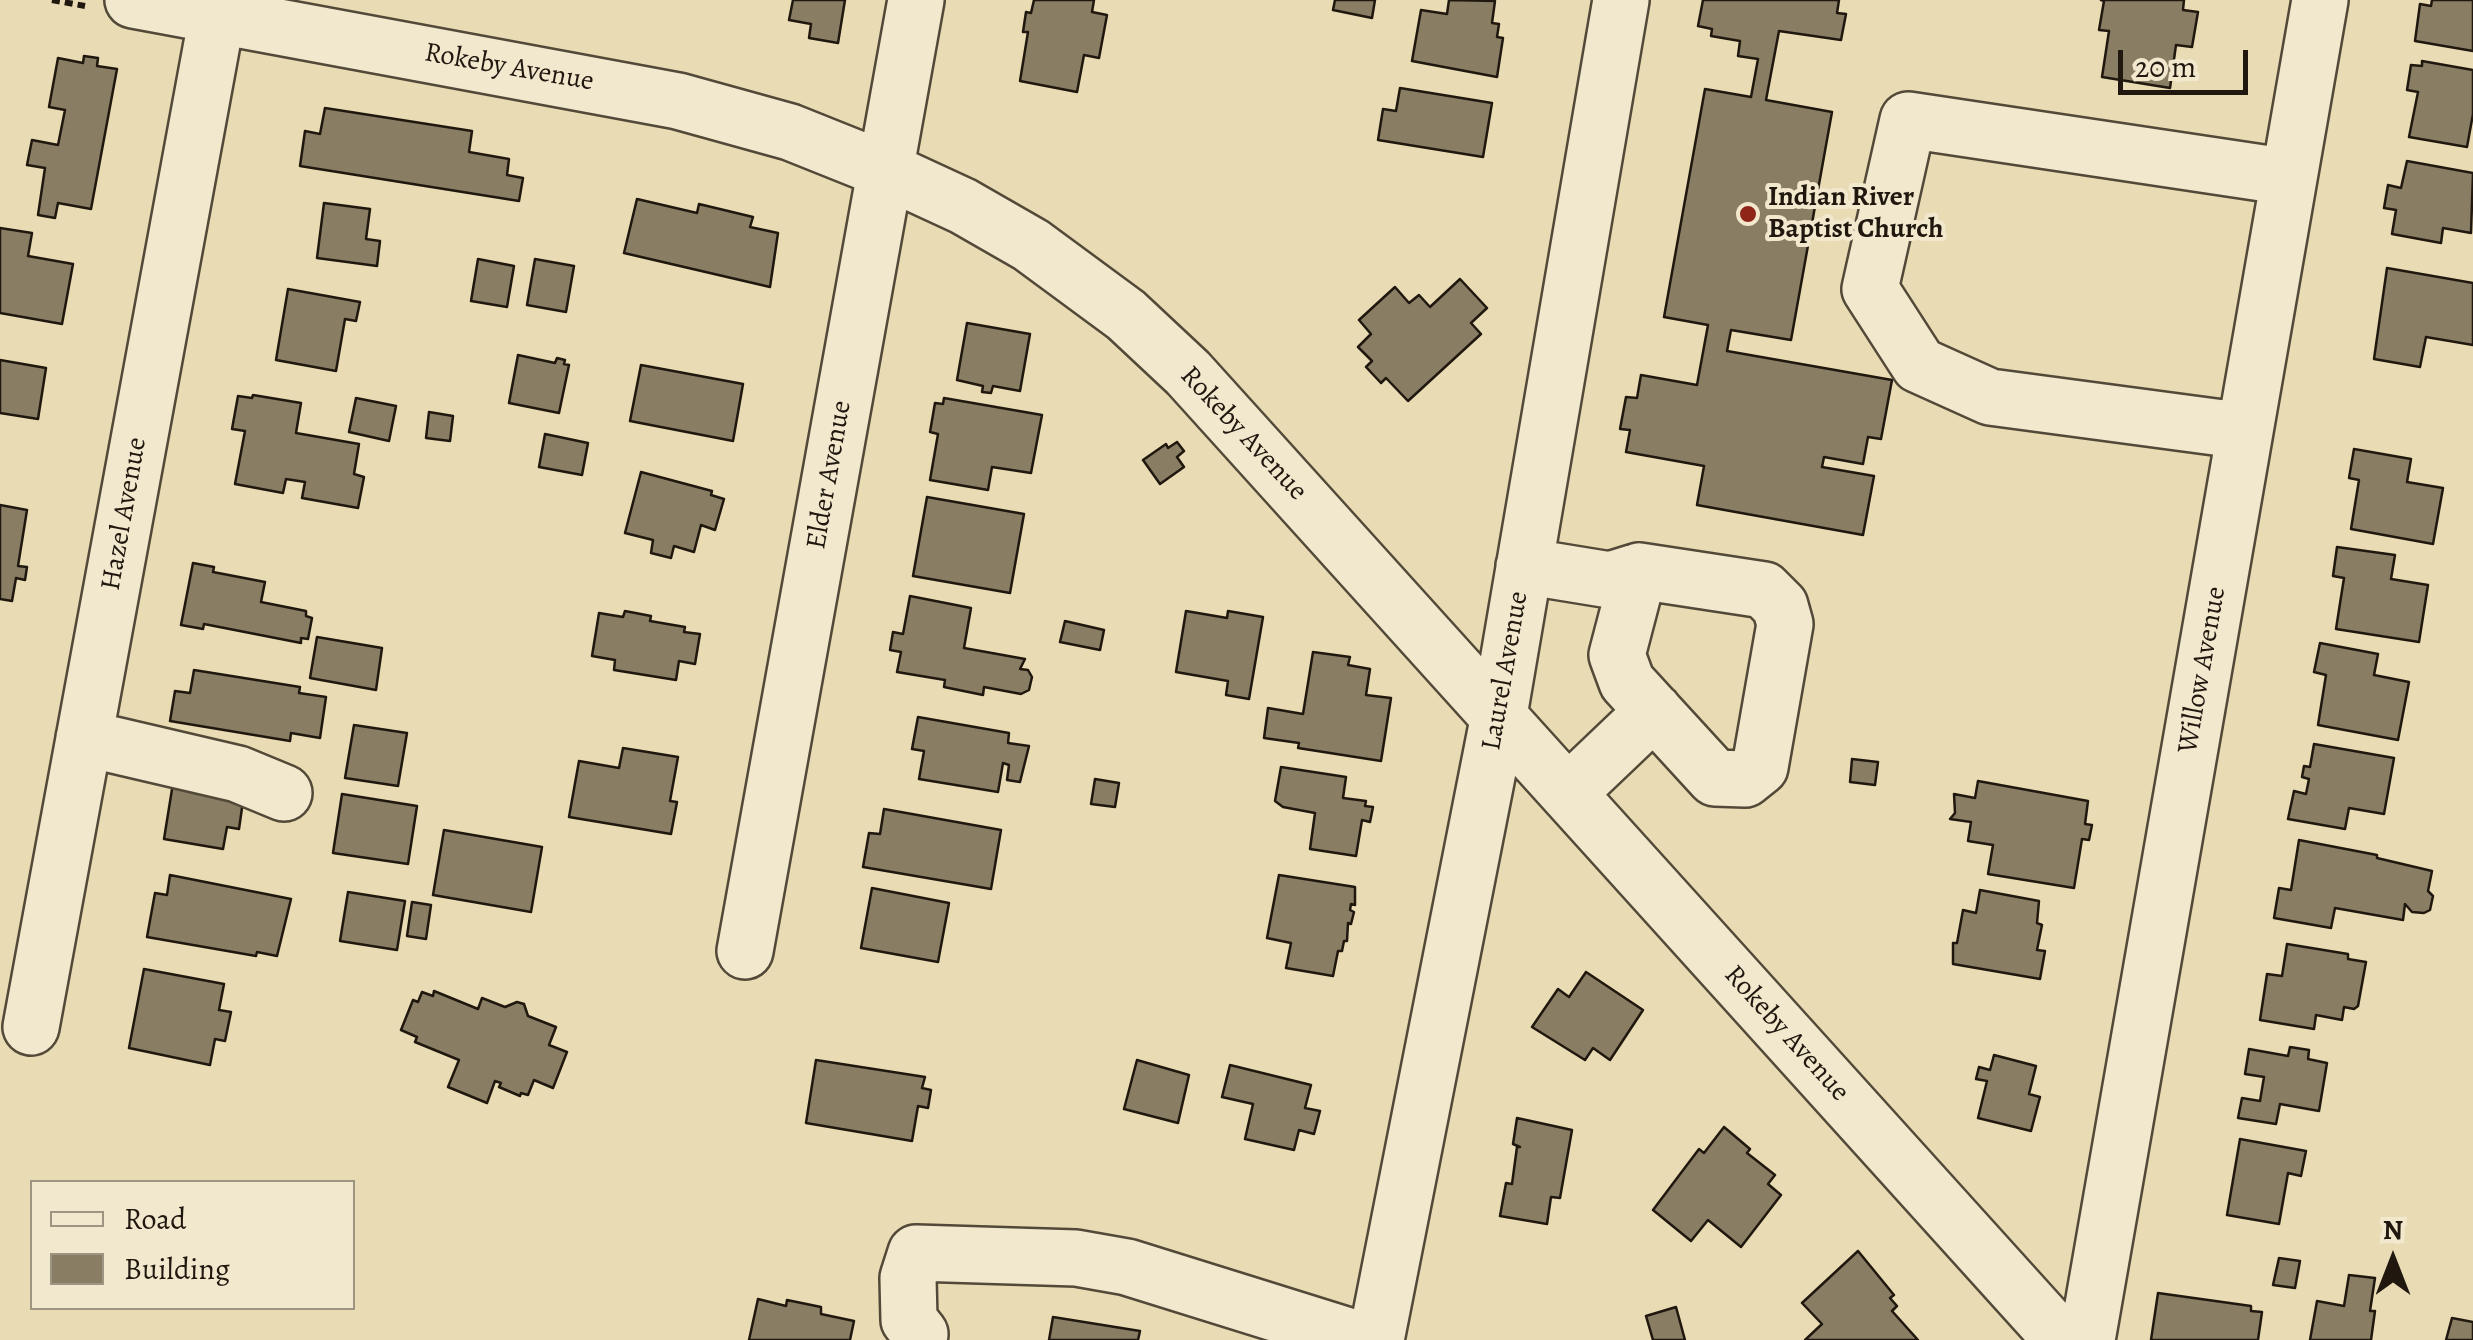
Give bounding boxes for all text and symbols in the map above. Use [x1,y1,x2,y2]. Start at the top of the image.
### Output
scale bar [2123,30,2253,92]
street label: Rokeby Avenue [422,37,596,99]
text: 20 m [2135,47,2196,87]
place label: Indian River Baptist Church [1768,181,1943,247]
marker: Indian River Baptist Church [1737,203,1759,225]
street label: Rokeby Avenue [1172,360,1314,508]
street label: Elder Avenue [800,398,860,552]
street label: Hazel Avenue [95,435,155,593]
street label: Willow Avenue [2172,584,2234,756]
street label: Laurel Avenue [1475,589,1537,753]
street label: Rokeby Avenue [1716,959,1856,1109]
legend [30,1180,355,1310]
text: Road [124,1199,186,1239]
north arrow [2343,1210,2443,1310]
text: N [2383,1211,2403,1249]
text: Building [124,1249,230,1289]

